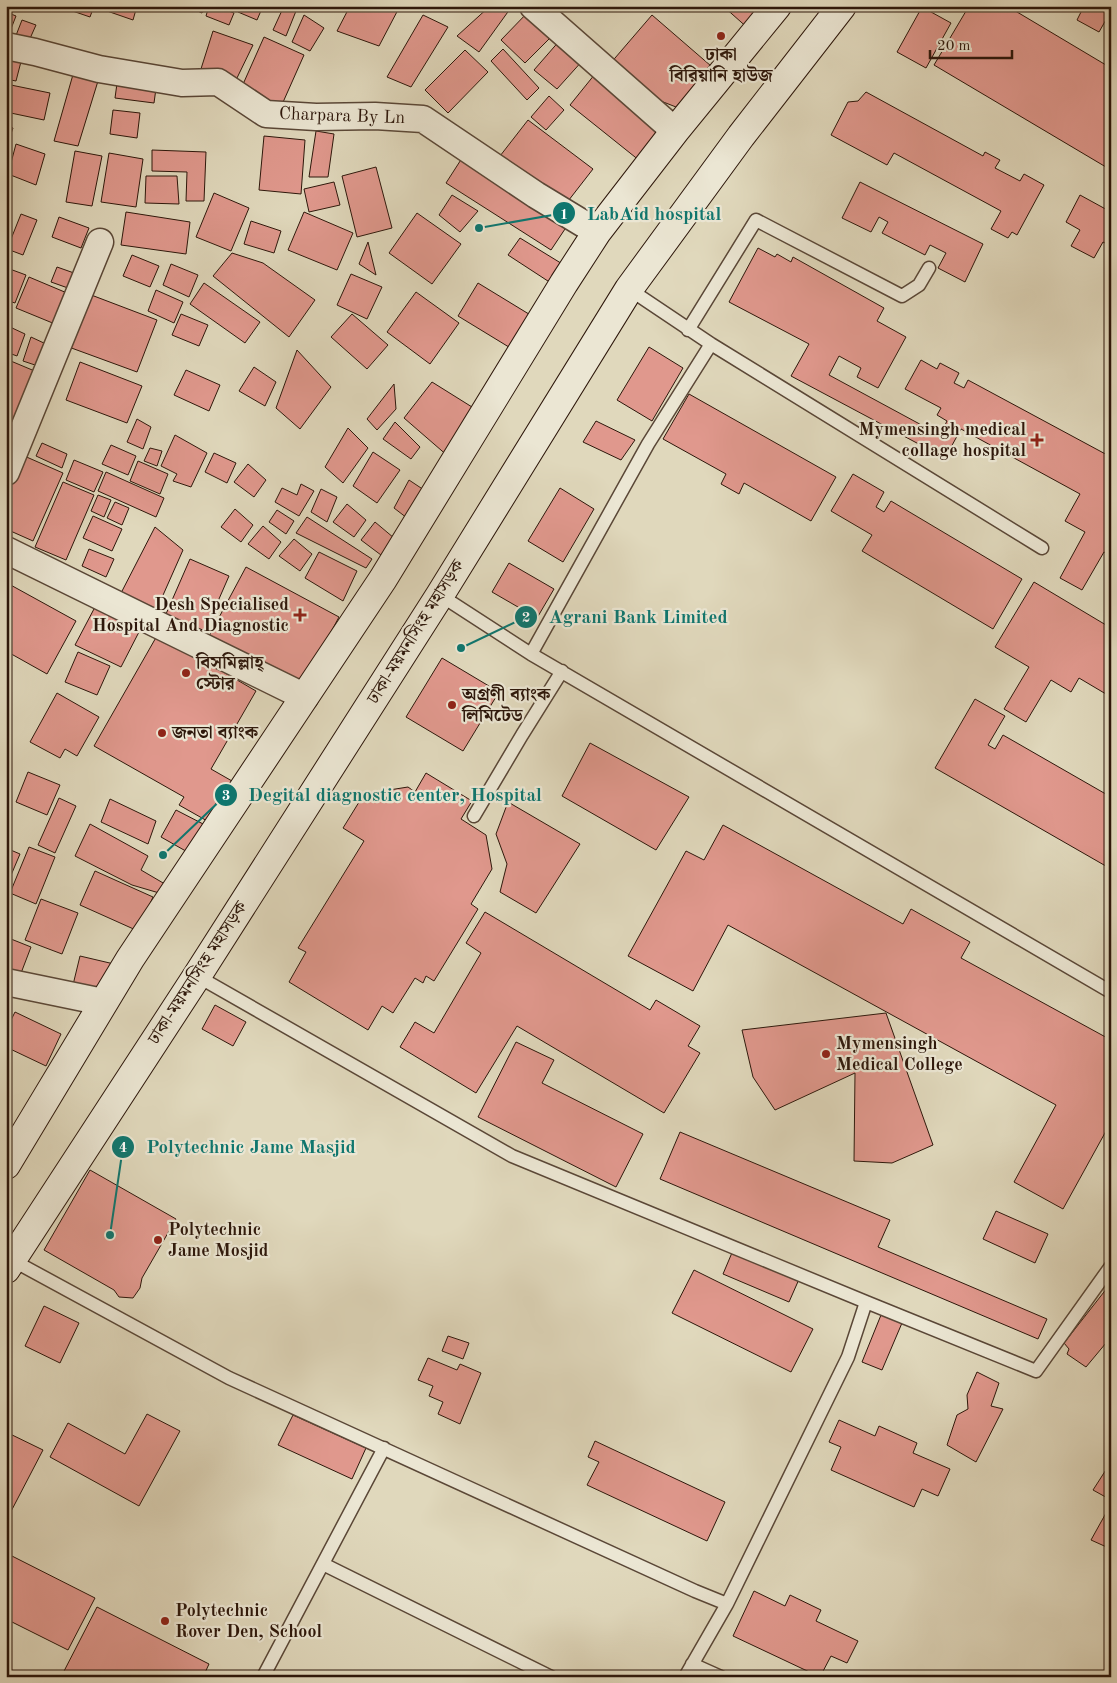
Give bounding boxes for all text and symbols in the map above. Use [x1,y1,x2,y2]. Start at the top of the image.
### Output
scale bar [930,28,1012,60]
marker: ঢাকা বিরিয়ানি হাউজ [715,30,727,42]
text: 20 m [937,39,971,54]
place label: ঢাকা বিরিয়ানি হাউজ [668,46,774,85]
street label: Charpara By Ln [279,105,406,127]
callout: LabAid hospital [551,196,731,230]
text: LabAid hospital [587,206,721,225]
text: 1 [560,208,568,223]
place label: Mymensingh medical collage hospital [858,421,1026,460]
marker: Mymensingh medical collage hospital [1030,433,1044,447]
street label: ঢাকা-ময়মনসিংহ মহাসড়ক [362,555,468,708]
place label: Desh Specialised Hospital And Diagnostic [92,596,289,635]
callout: Agrani Bank Limited [514,600,738,634]
marker: Desh Specialised Hospital And Diagnostic [293,608,307,622]
text: Agrani Bank Limited [548,609,728,628]
text: 2 [522,611,530,626]
place label: বিসমিল্লাহ্ স্টোর [195,652,264,693]
marker: বিসমিল্লাহ্ স্টোর [180,667,192,679]
place label: অগ্রণী ব্যাংক লিমিটেড [461,684,551,725]
marker: অগ্রণী ব্যাংক লিমিটেড [446,699,458,711]
place label: জনতা ব্যাংক [171,724,259,742]
marker: জনতা ব্যাংক [156,727,168,739]
callout: Degital diagnostic center, Hospital [213,778,552,812]
text: Degital diagnostic center, Hospital [248,787,542,806]
text: 3 [222,789,230,804]
street label: ঢাকা-ময়মনসিংহ মহাসড়ক [143,896,252,1048]
place label: Mymensingh Medical College [836,1035,963,1074]
marker: Mymensingh Medical College [820,1048,832,1060]
callout: Polytechnic Jame Masjid [111,1130,365,1164]
text: Polytechnic Jame Masjid [146,1139,356,1158]
text: 4 [119,1141,127,1156]
place label: Polytechnic Jame Mosjid [168,1221,269,1260]
marker: Polytechnic Jame Mosjid [152,1234,164,1246]
place label: Polytechnic Rover Den, School [175,1602,322,1641]
marker: Polytechnic Rover Den, School [159,1615,171,1627]

